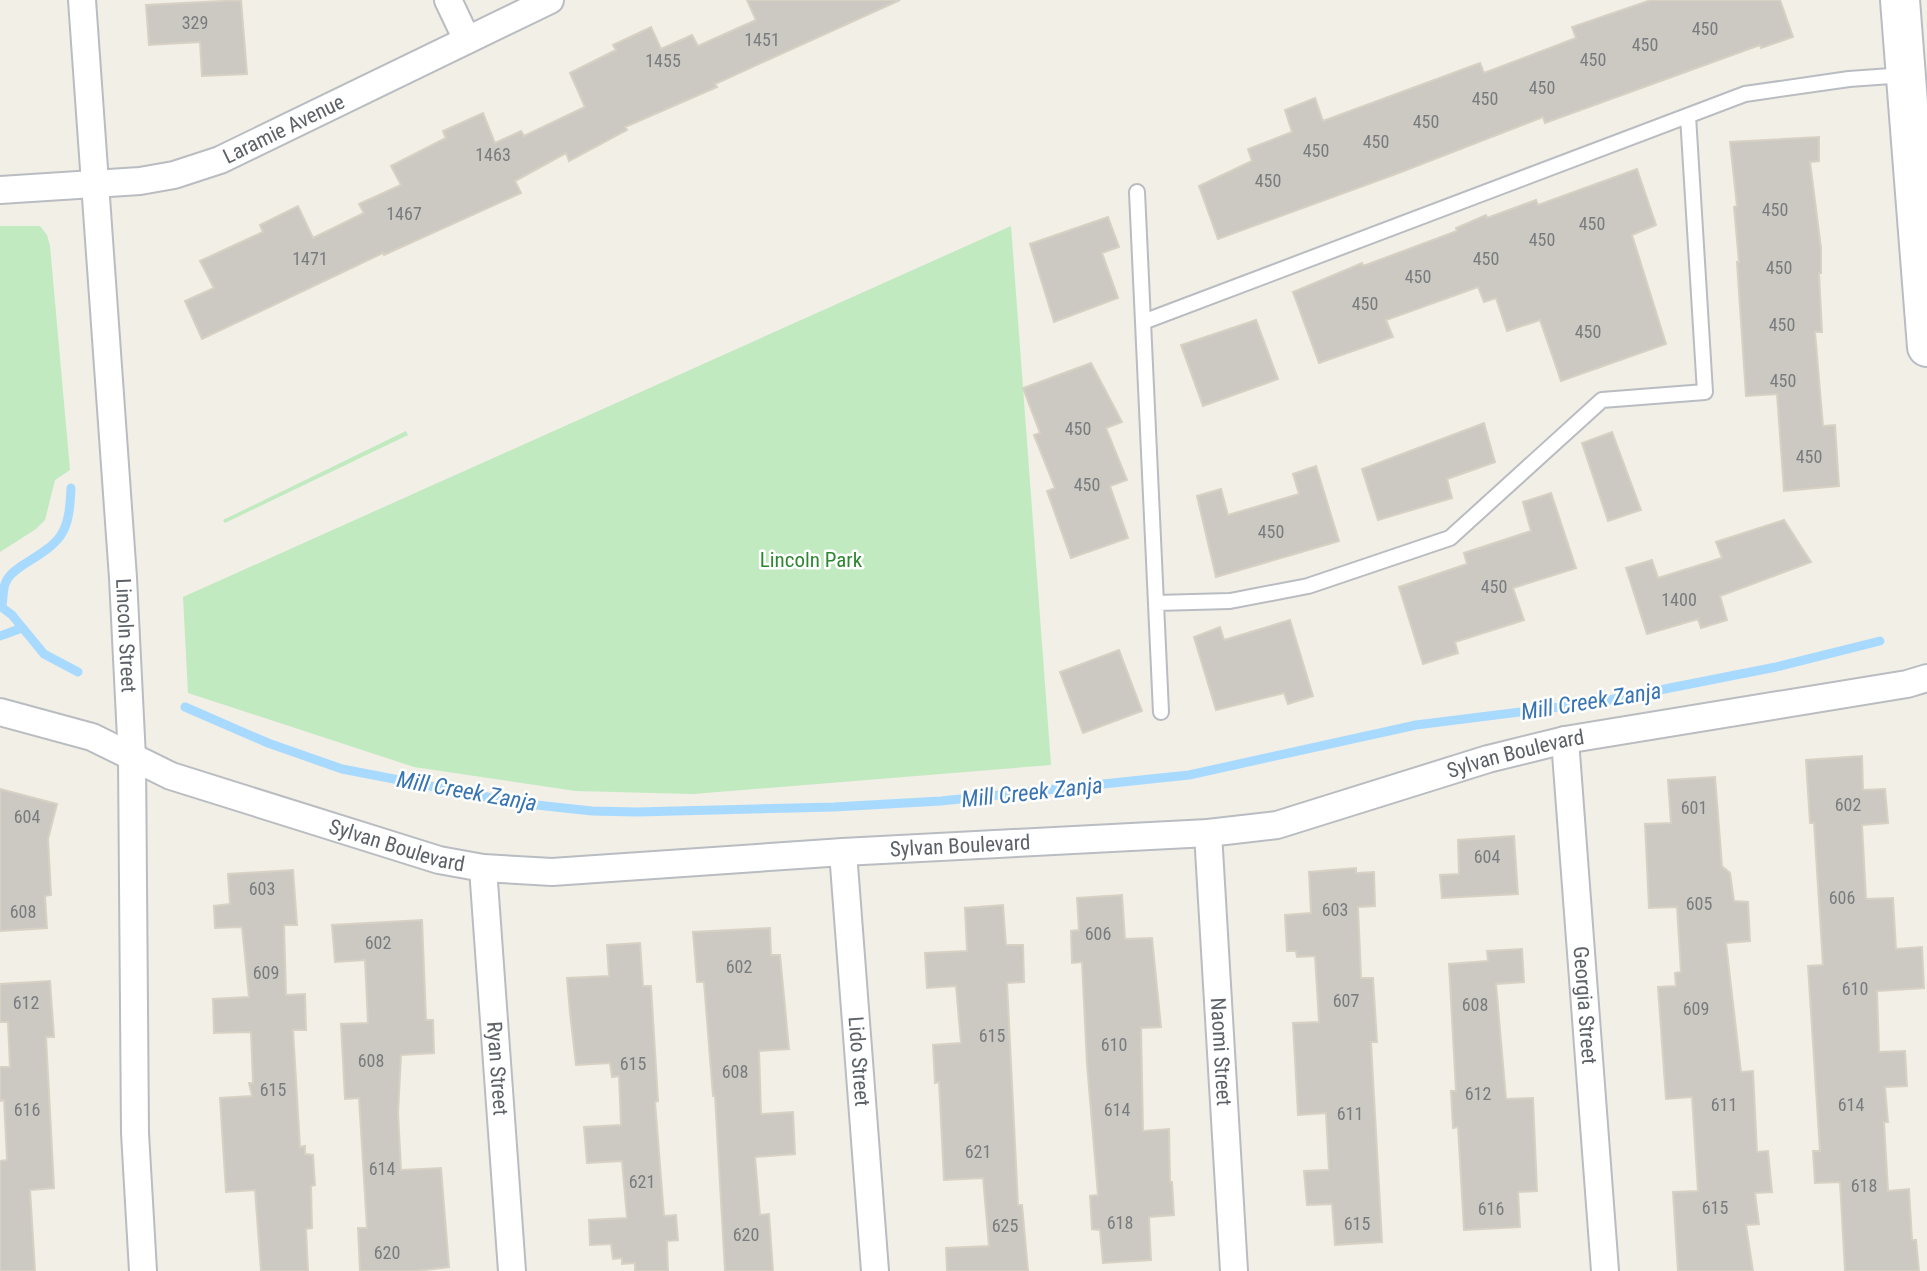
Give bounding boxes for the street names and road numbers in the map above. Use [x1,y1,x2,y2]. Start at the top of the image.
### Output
street label: Laramie Avenue [219,89,348,169]
street label: Lincoln Street [111,578,141,693]
street label: Sylvan Boulevard [1444,725,1586,783]
street label: Sylvan Boulevard [326,814,467,876]
street label: Sylvan Boulevard [889,830,1031,862]
street label: Georgia Street [1569,945,1601,1065]
street label: Naomi Street [1206,997,1236,1106]
street label: Lido Street [844,1016,874,1107]
street label: Ryan Street [482,1021,513,1116]

